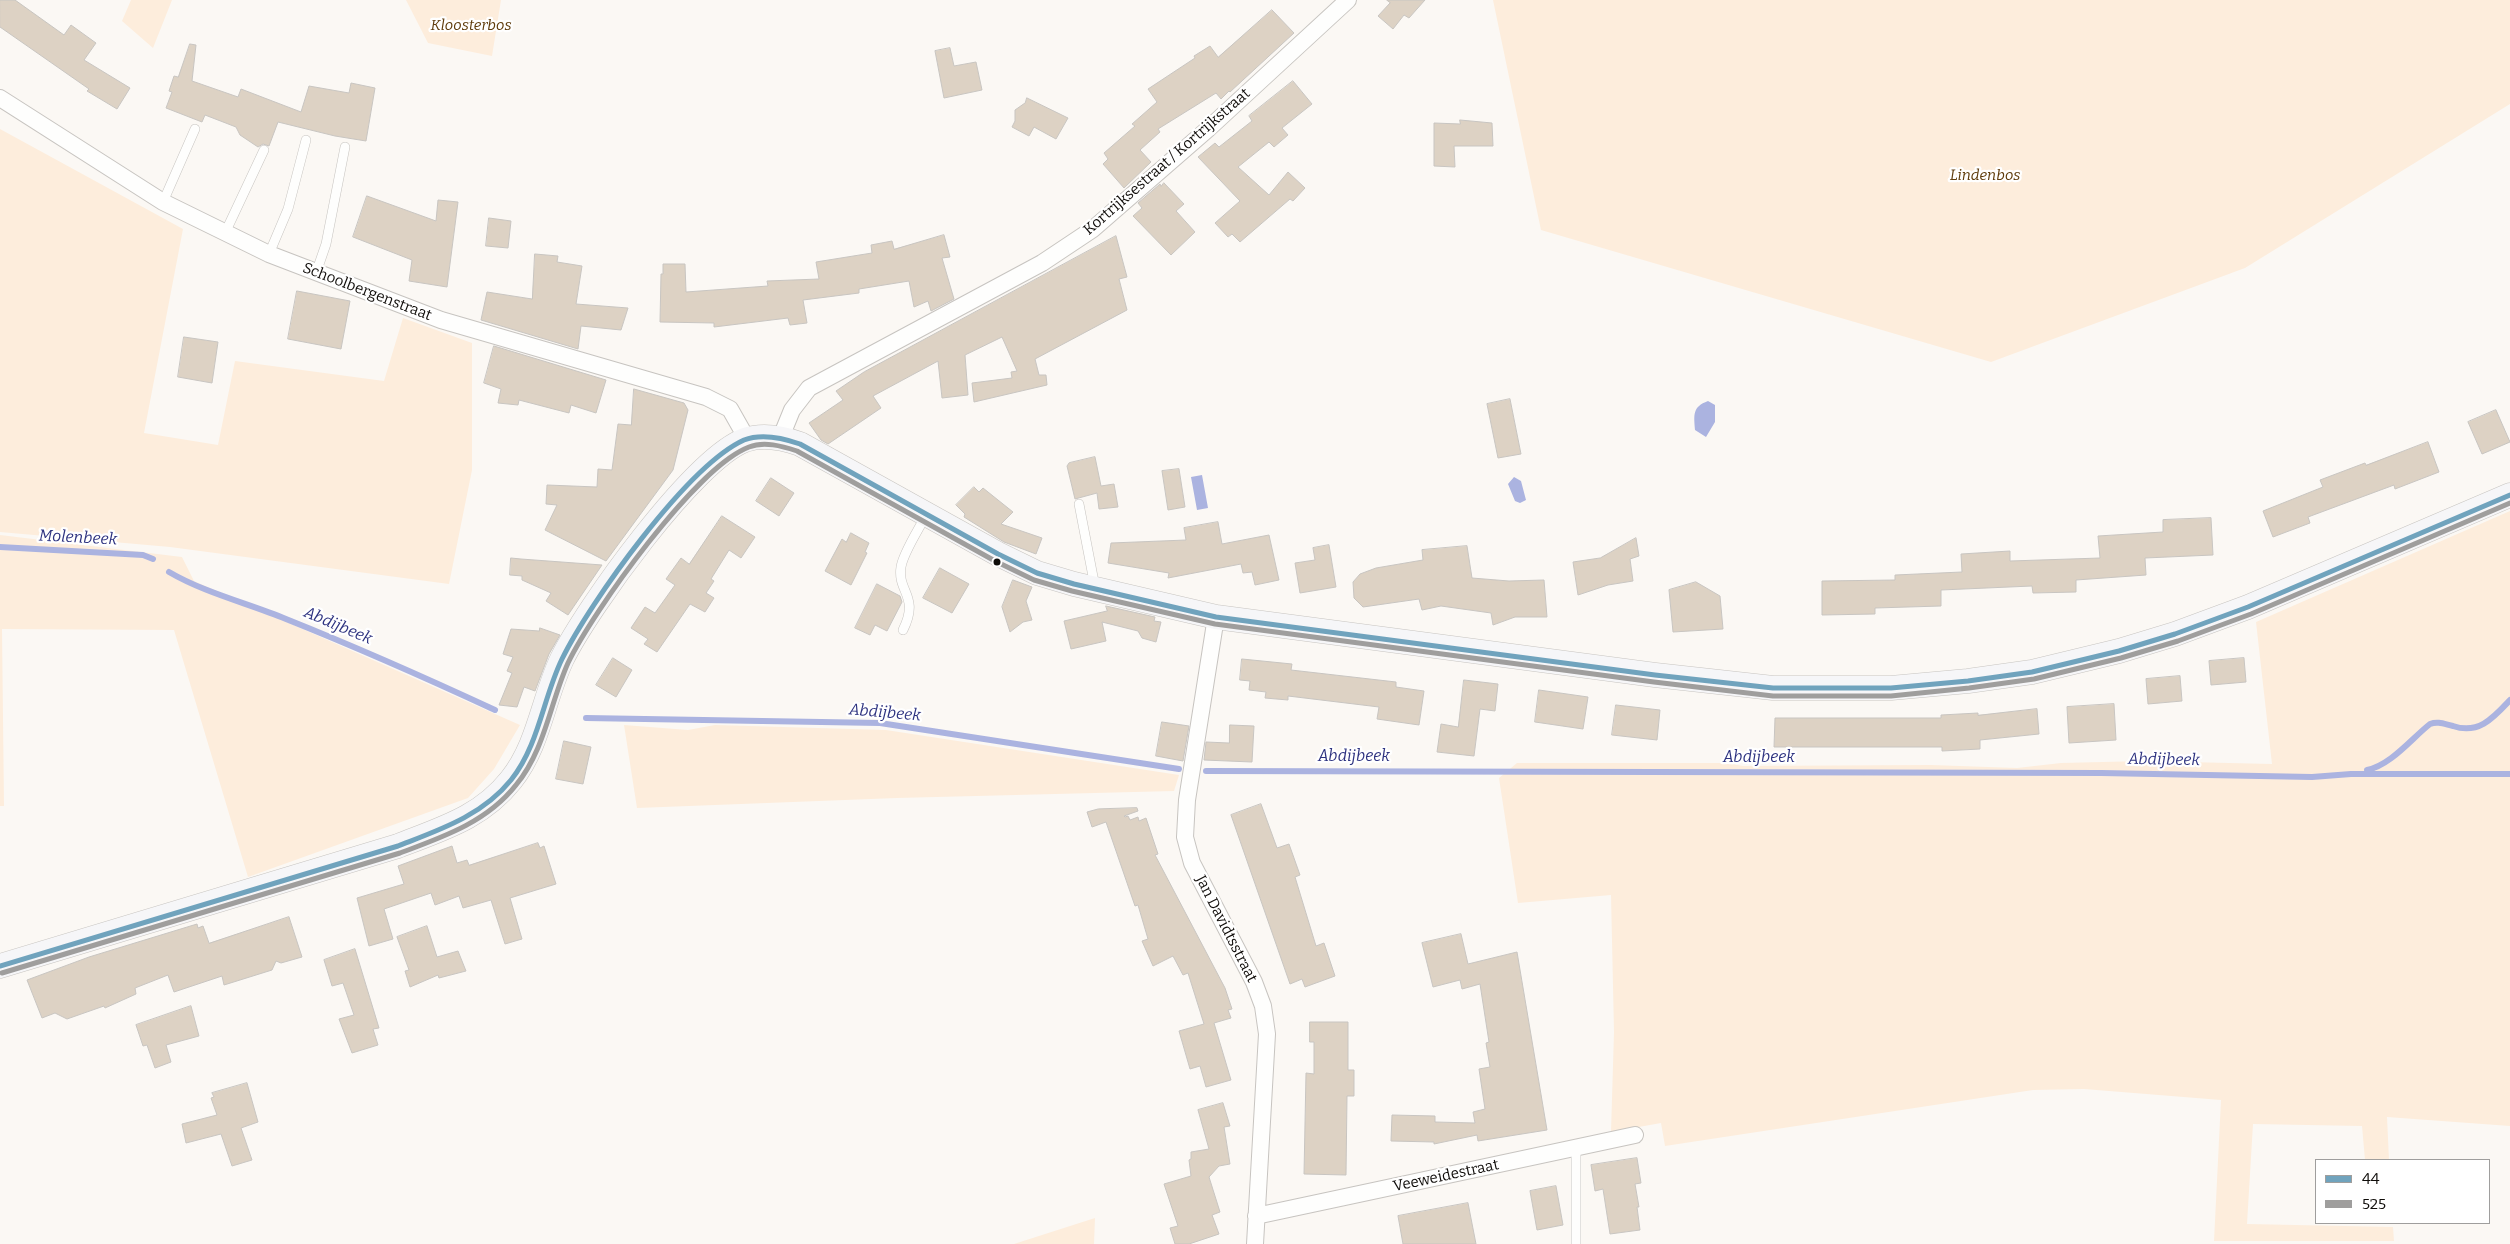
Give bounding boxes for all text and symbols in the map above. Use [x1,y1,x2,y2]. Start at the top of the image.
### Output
park label: Kloosterbos [430,17,512,35]
street label: Kortrijksestraat / Kortrijkstraat [1080,85,1254,239]
park label: Lindenbos [1950,167,2020,185]
street label: Schoolbergenstraat [300,259,434,325]
water label: Molenbeek [38,526,118,550]
unlabelled marker [992,557,1002,567]
water label: Abdijbeek [301,603,375,649]
water label: Abdijbeek [848,700,922,726]
water label: Abdijbeek [1318,747,1390,767]
water label: Abdijbeek [1723,748,1795,768]
water label: Abdijbeek [2128,750,2200,770]
street label: Jan Davidtsstraat [1191,872,1261,986]
street label: Veeweidestraat [1392,1156,1500,1196]
legend [2315,1159,2490,1224]
text: 44 [2362,1170,2380,1188]
text: 525 [2362,1195,2386,1213]

